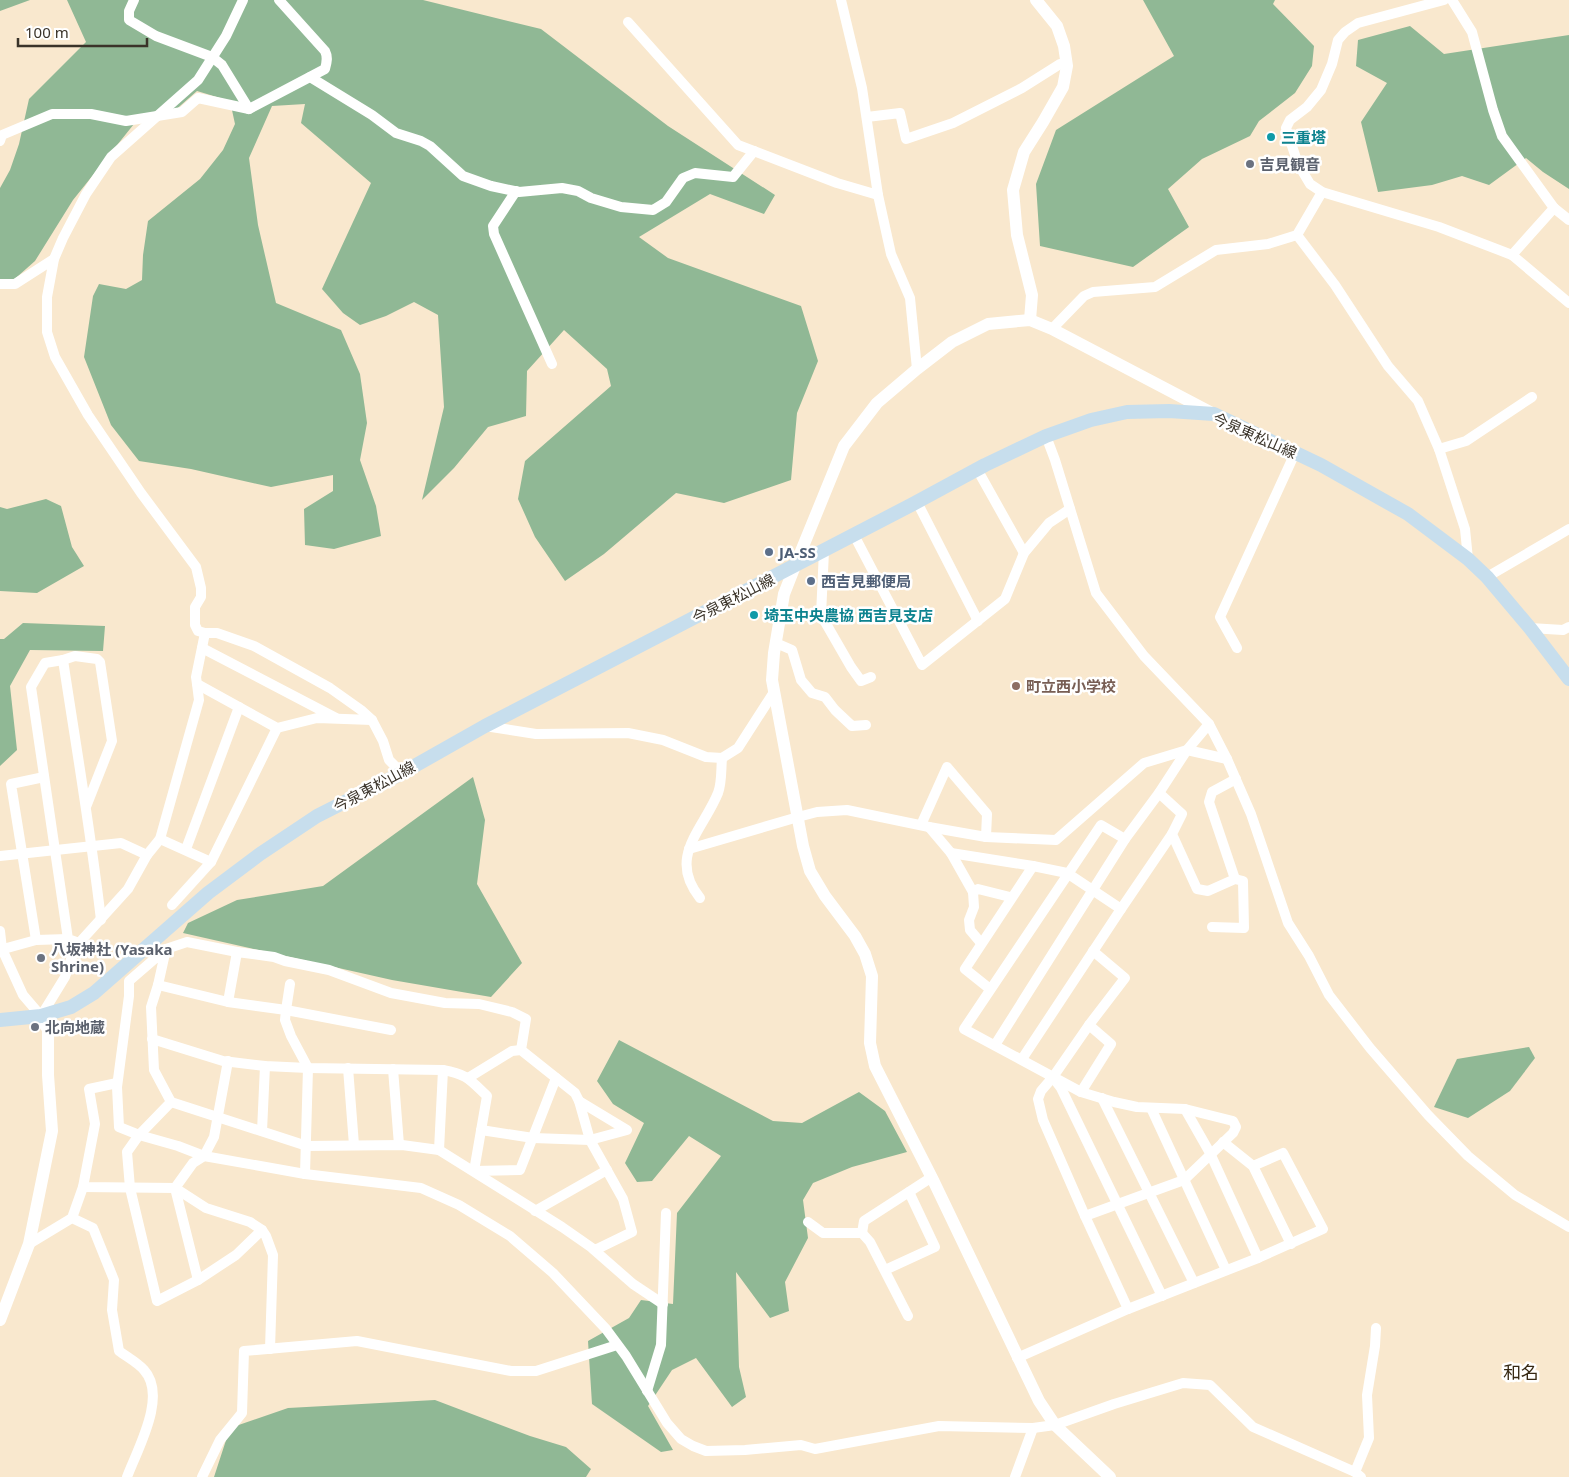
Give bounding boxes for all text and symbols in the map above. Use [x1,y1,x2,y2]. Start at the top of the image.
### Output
scale bar [18,15,146,47]
text: 100 m [25,22,69,42]
place label: 三重塔 [1281,127,1326,147]
marker: 三重塔 [1265,131,1277,143]
place label: 吉見観音 [1260,154,1320,174]
marker: 吉見観音 [1244,158,1256,170]
street label: 今泉東松山線 [1210,408,1300,462]
place label: JA-SS [777,542,816,562]
marker: JA-SS [763,546,775,558]
street label: 今泉東松山線 [688,569,778,627]
place label: 西吉見郵便局 [821,571,911,591]
marker: 西吉見郵便局 [805,575,817,587]
place label: 埼玉中央農協 西吉見支店 [764,605,933,625]
marker: 埼玉中央農協 西吉見支店 [748,609,760,621]
place label: 町立西小学校 [1026,676,1116,696]
marker: 町立西小学校 [1010,680,1022,692]
street label: 今泉東松山線 [330,756,418,816]
place label: 八坂神社 (Yasaka Shrine) [51,939,172,976]
marker: 八坂神社 (Yasaka Shrine) [35,952,47,964]
place label: 北向地蔵 [45,1017,105,1037]
marker: 北向地蔵 [29,1021,41,1033]
district label: 和名 [1503,1360,1539,1384]

